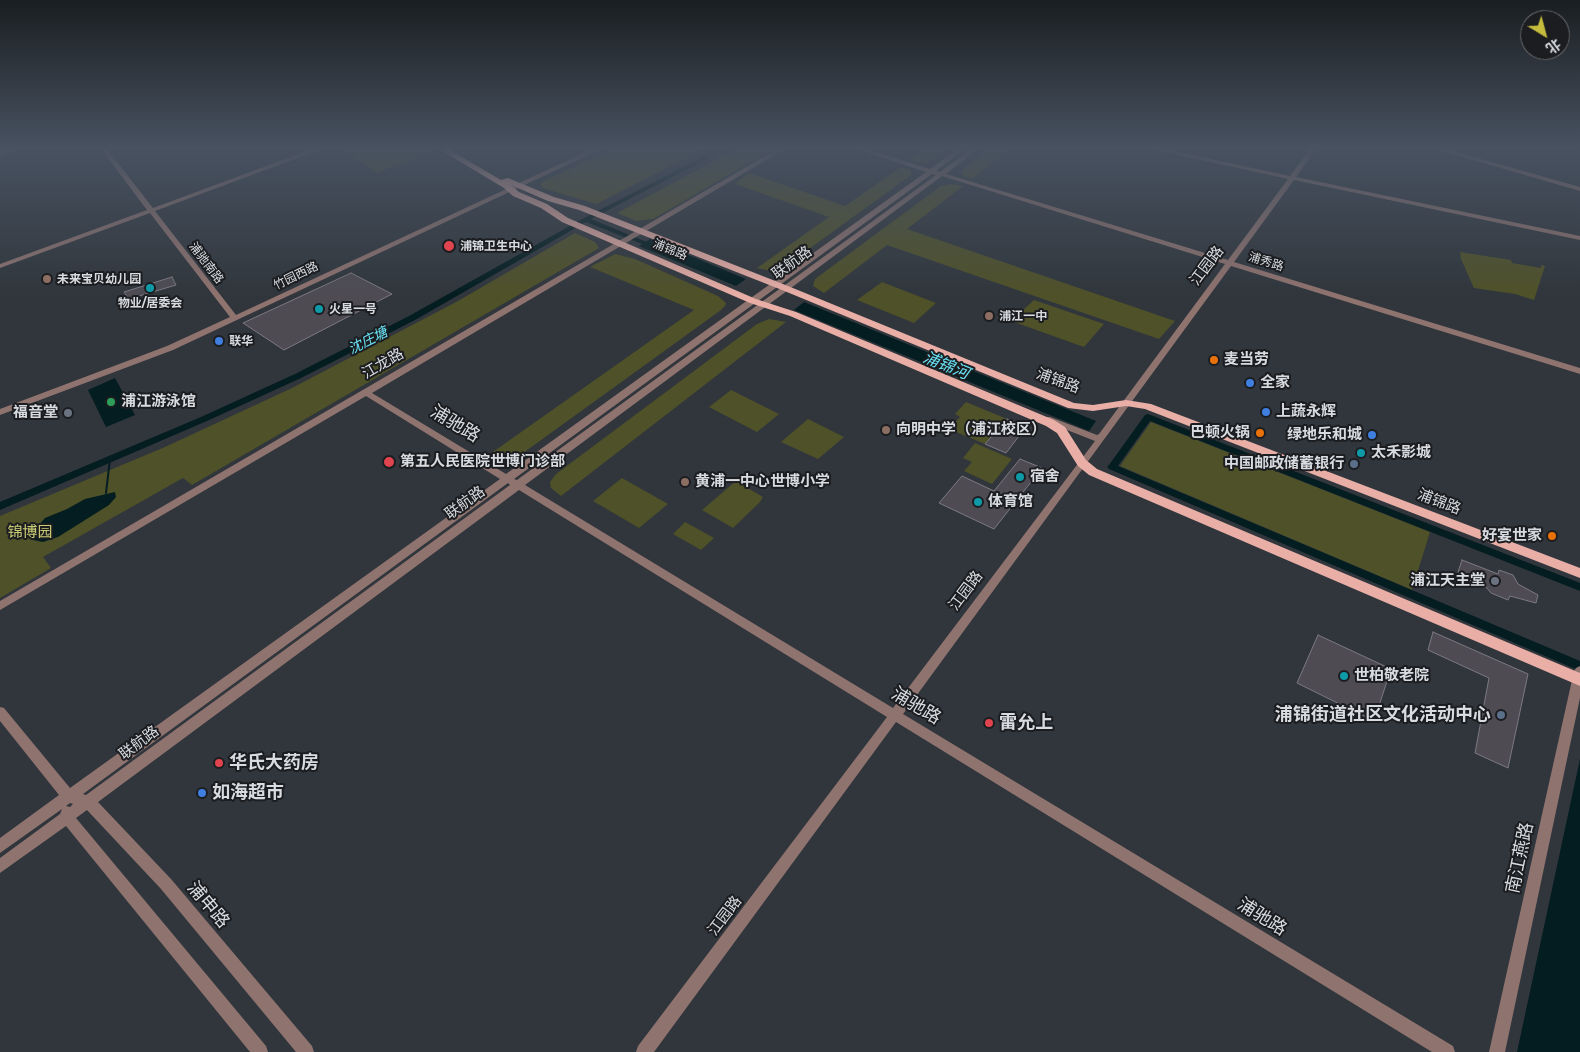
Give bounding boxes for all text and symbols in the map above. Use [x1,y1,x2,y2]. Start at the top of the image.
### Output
north arrow [1520,10,1570,60]
text: 北 [1542,35,1564,58]
street label: 浦锦路 [651,237,689,263]
street label: 浦驰南路 [186,239,226,287]
marker: 浦锦卫生中心 [442,239,456,253]
place label: 浦锦卫生中心 [460,239,532,253]
street label: 联航路 [769,242,815,284]
street label: 江园路 [1186,243,1228,289]
street label: 浦秀路 [1247,250,1285,274]
street label: 竹园西路 [271,259,321,293]
place label: 未来宝贝幼儿园 [57,272,141,286]
marker: 未来宝贝幼儿园 [41,273,53,285]
marker: 物业/居委会 [144,282,156,294]
place label: 物业/居委会 [118,296,182,310]
place label: 火星一号 [329,302,377,316]
marker: 火星一号 [313,303,325,315]
place label: 浦江一中 [999,309,1047,323]
marker: 浦江一中 [983,310,995,322]
water label: 沈庄塘 [345,324,391,358]
place label: 联华 [229,334,253,348]
marker: 联华 [213,335,225,347]
street label: 江龙路 [359,345,407,383]
water label: 浦锦河 [920,348,972,384]
place label: 麦当劳 [1224,351,1269,369]
marker: 麦当劳 [1208,354,1220,366]
street label: 浦锦路 [1034,365,1082,397]
place label: 全家 [1260,374,1290,392]
marker: 全家 [1244,377,1256,389]
place label: 浦江游泳馆 [121,393,196,411]
marker: 浦江游泳馆 [105,396,117,408]
street label: 浦驰路 [426,401,484,447]
place label: 上蔬永辉 [1276,403,1336,421]
place label: 福音堂 [13,404,58,422]
marker: 上蔬永辉 [1260,406,1272,418]
marker: 福音堂 [62,407,74,419]
place label: 向明中学（浦江校区） [896,421,1046,439]
marker: 向明中学（浦江校区） [880,424,892,436]
place label: 巴顿火锅 [1190,424,1250,442]
place label: 绿地乐和城 [1287,426,1362,444]
marker: 巴顿火锅 [1254,427,1266,439]
marker: 绿地乐和城 [1366,429,1378,441]
place label: 太禾影城 [1371,444,1431,462]
marker: 太禾影城 [1355,447,1367,459]
place label: 第五人民医院世博门诊部 [400,453,565,471]
marker: 第五人民医院世博门诊部 [382,455,396,469]
place label: 中国邮政储蓄银行 [1224,455,1344,473]
marker: 中国邮政储蓄银行 [1348,458,1360,470]
place label: 宿舍 [1030,468,1060,486]
marker: 宿舍 [1014,471,1026,483]
place label: 黄浦一中心世博小学 [695,473,830,491]
marker: 黄浦一中心世博小学 [679,476,691,488]
street label: 联航路 [442,482,488,524]
street label: 浦锦路 [1415,486,1463,518]
place label: 体育馆 [988,493,1033,511]
marker: 体育馆 [972,496,984,508]
park label: 锦博园 [8,524,52,542]
place label: 好宴世家 [1482,527,1542,545]
marker: 好宴世家 [1546,530,1558,542]
street label: 江园路 [945,568,987,614]
place label: 浦江天主堂 [1410,572,1485,590]
marker: 浦江天主堂 [1489,575,1501,587]
place label: 世柏敬老院 [1354,667,1429,685]
marker: 世柏敬老院 [1338,670,1350,682]
street label: 浦驰路 [887,683,945,729]
place label: 浦锦街道社区文化活动中心 [1275,704,1491,726]
marker: 浦锦街道社区文化活动中心 [1495,709,1507,721]
place label: 雷允上 [999,712,1053,734]
marker: 雷允上 [983,717,995,729]
street label: 联航路 [116,722,162,764]
place label: 华氏大药房 [229,752,319,774]
marker: 华氏大药房 [213,757,225,769]
place label: 如海超市 [212,782,284,804]
marker: 如海超市 [196,787,208,799]
street label: 南江燕路 [1502,821,1538,895]
street label: 浦申路 [182,877,234,933]
street label: 江园路 [704,893,746,939]
street label: 浦驰路 [1233,894,1291,940]

